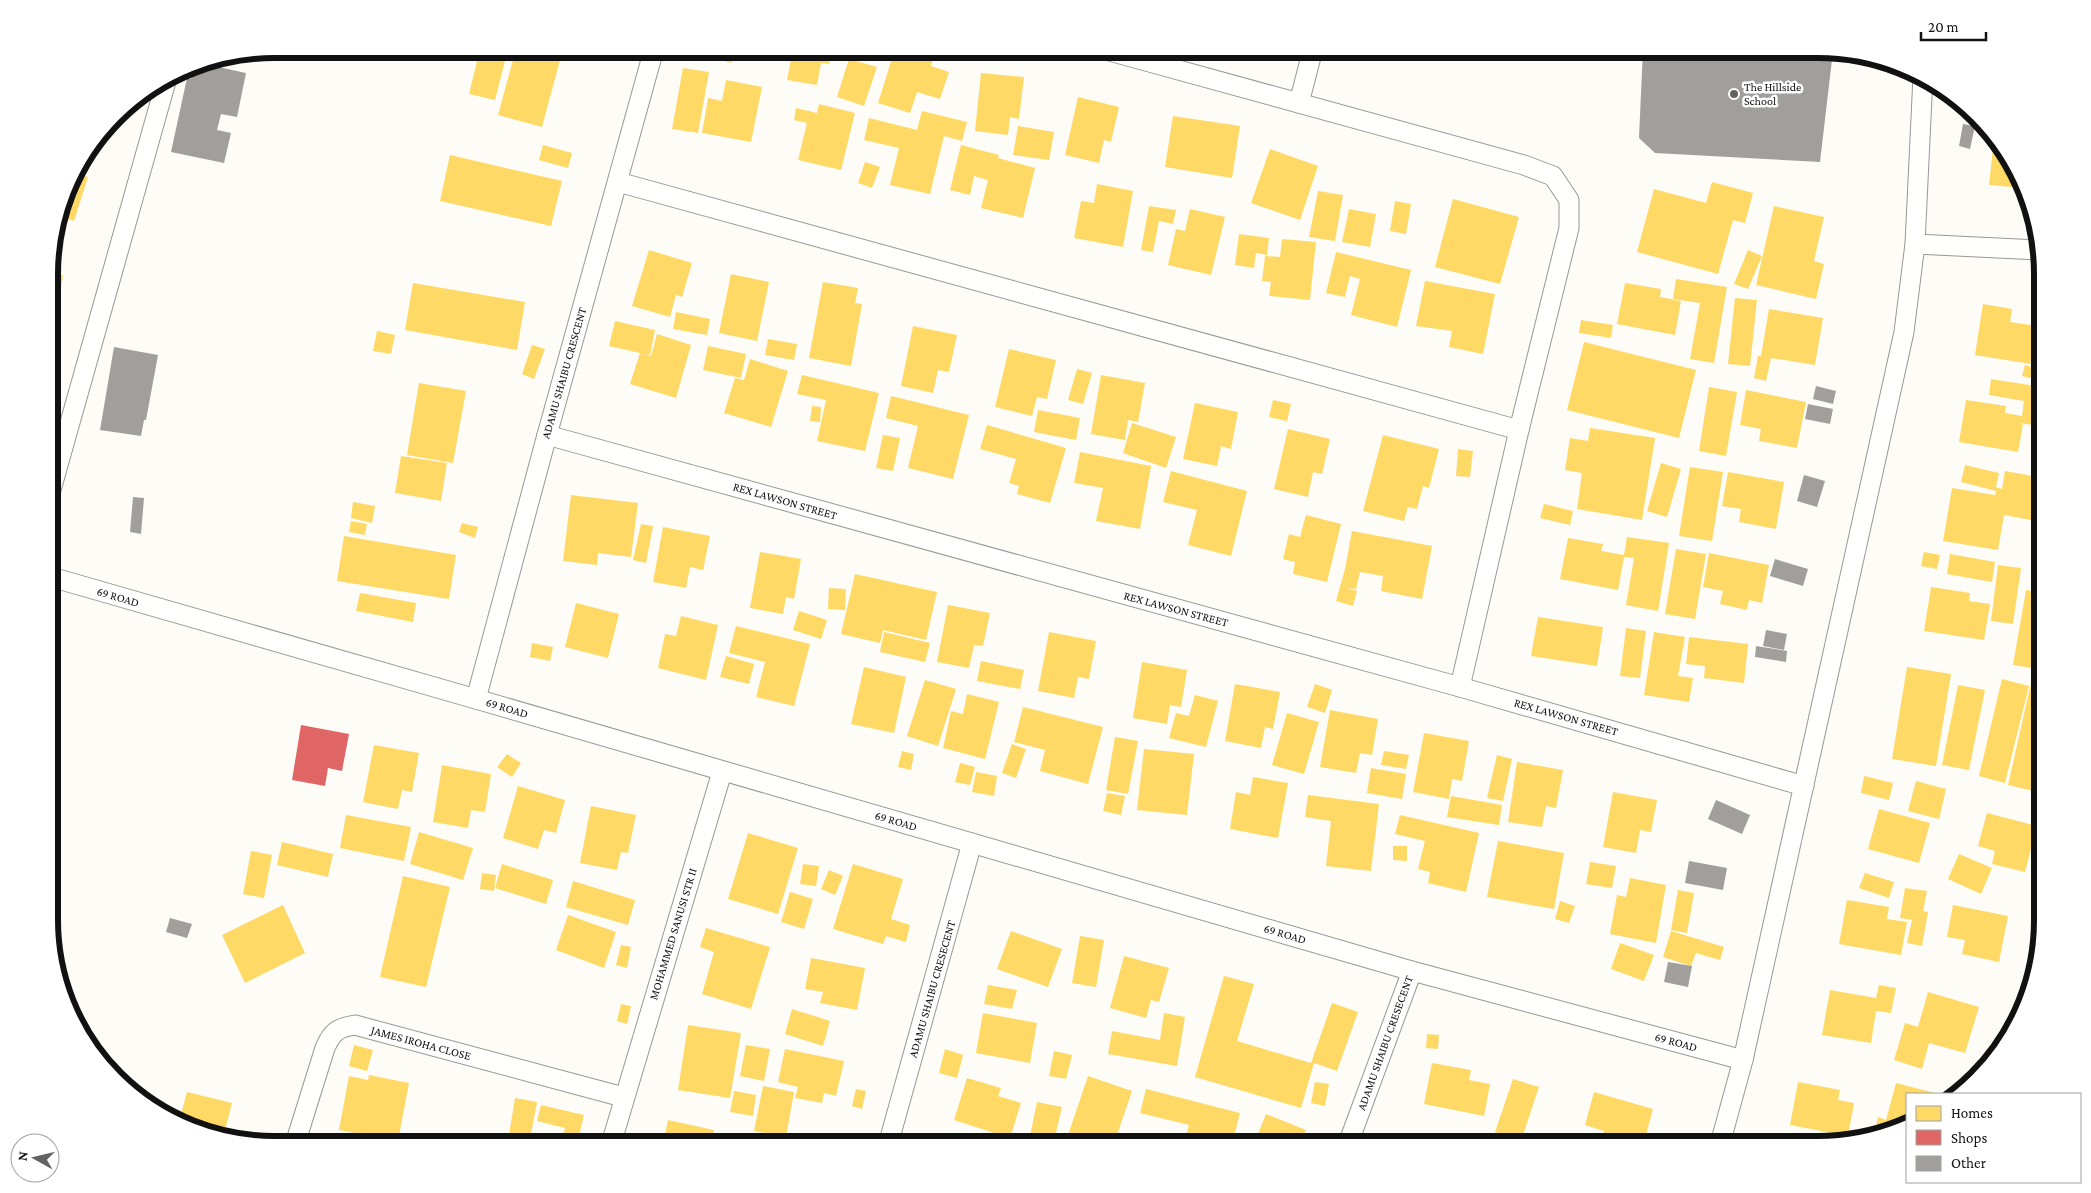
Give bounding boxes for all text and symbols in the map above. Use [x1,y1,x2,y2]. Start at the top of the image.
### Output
scale bar [1921,10,1986,42]
text: 20 m [1928,19,1959,35]
place label: The Hillside School [1744,80,1801,108]
marker: The Hillside School [1728,88,1740,100]
street label: ADAMU SHAIBU CRESCENT [539,305,590,440]
street label: REX LAWSON STREET [731,479,839,523]
street label: 69 ROAD [95,584,141,610]
street label: REX LAWSON STREET [1122,588,1230,630]
street label: 69 ROAD [484,695,530,721]
street label: REX LAWSON STREET [1512,695,1620,739]
street label: 69 ROAD [873,808,919,834]
street label: MOHAMMED SANUSI STR II [646,866,700,1002]
street label: ADAMU SHAIBU CRESECENT [906,918,958,1059]
street label: 69 ROAD [1262,921,1308,947]
street label: ADAMU SHAIBU CRESECENT [1354,973,1416,1112]
street label: JAMES IROHA CLOSE [368,1023,473,1063]
street label: 69 ROAD [1653,1030,1699,1054]
legend [1906,1093,2081,1183]
text: Homes [1951,1105,1993,1121]
text: Shops [1951,1130,1987,1147]
north arrow [10,1133,60,1183]
text: N [14,1150,31,1162]
text: Other [1951,1155,1987,1171]

